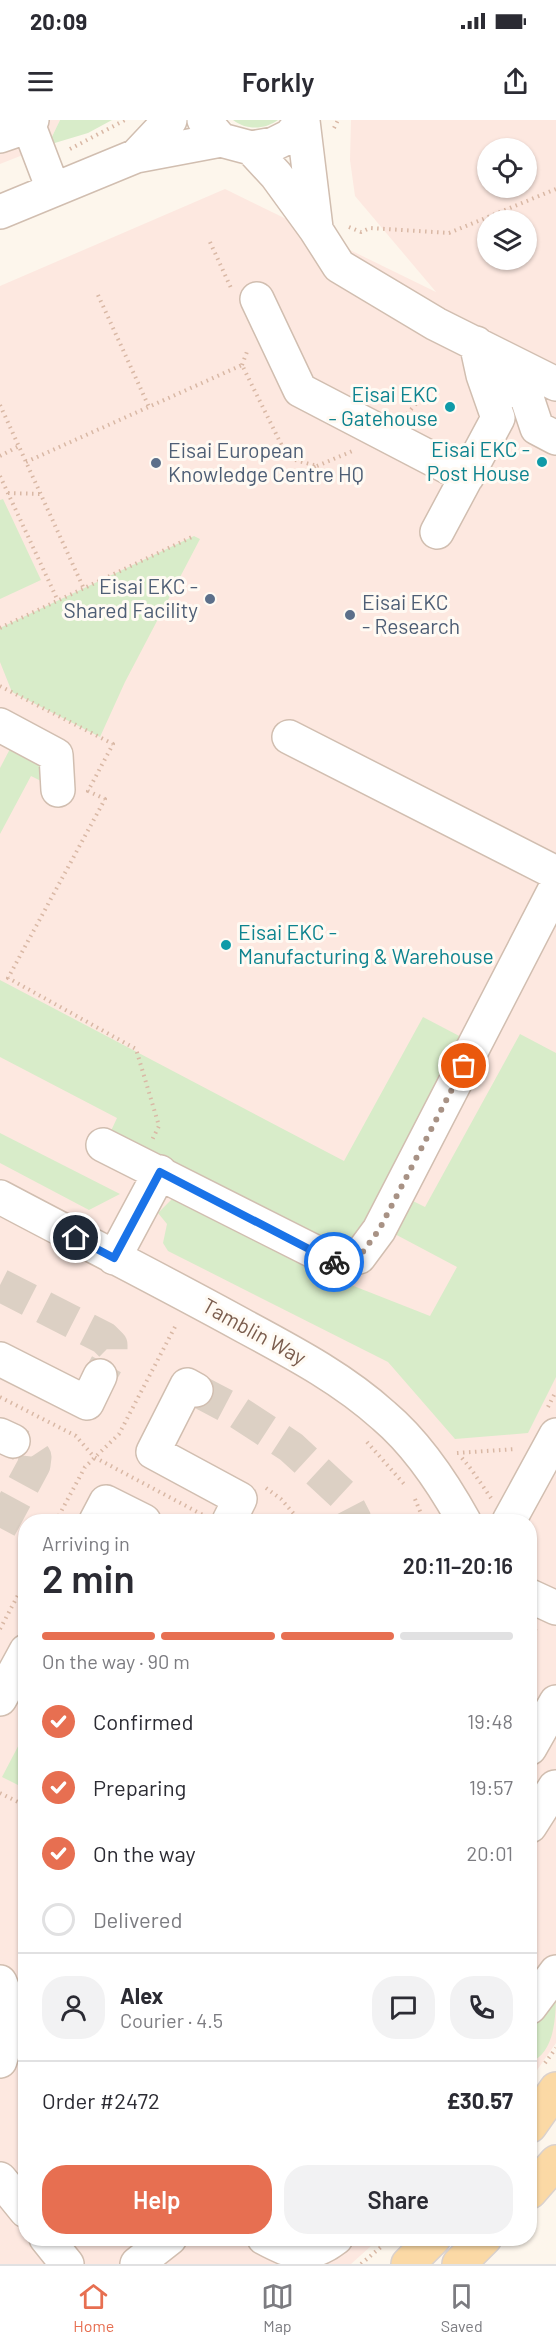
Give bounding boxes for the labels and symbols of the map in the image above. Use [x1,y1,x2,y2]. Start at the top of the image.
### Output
place label: Eisai EKC - Gatehouse [328,381,438,430]
marker: Eisai EKC - Gatehouse [443,400,457,414]
place label: Eisai EKC - Post House [427,436,530,485]
place label: Eisai European Knowledge Centre HQ [168,437,364,486]
marker: Eisai EKC - Post House [535,455,549,469]
marker: Eisai European Knowledge Centre HQ [149,456,163,470]
place label: Eisai EKC - Shared Facility [64,573,198,622]
place label: Eisai EKC - Research [362,589,460,638]
marker: Eisai EKC - Shared Facility [203,592,217,606]
marker: Eisai EKC - Research [343,608,357,622]
place label: Eisai EKC - Manufacturing & Warehouse [238,919,494,968]
marker: Eisai EKC - Manufacturing & Warehouse [219,938,233,952]
pin [438,1040,489,1091]
pin [50,1212,101,1263]
courier [304,1232,364,1292]
street label: Tamblin Way [199,1292,311,1370]

